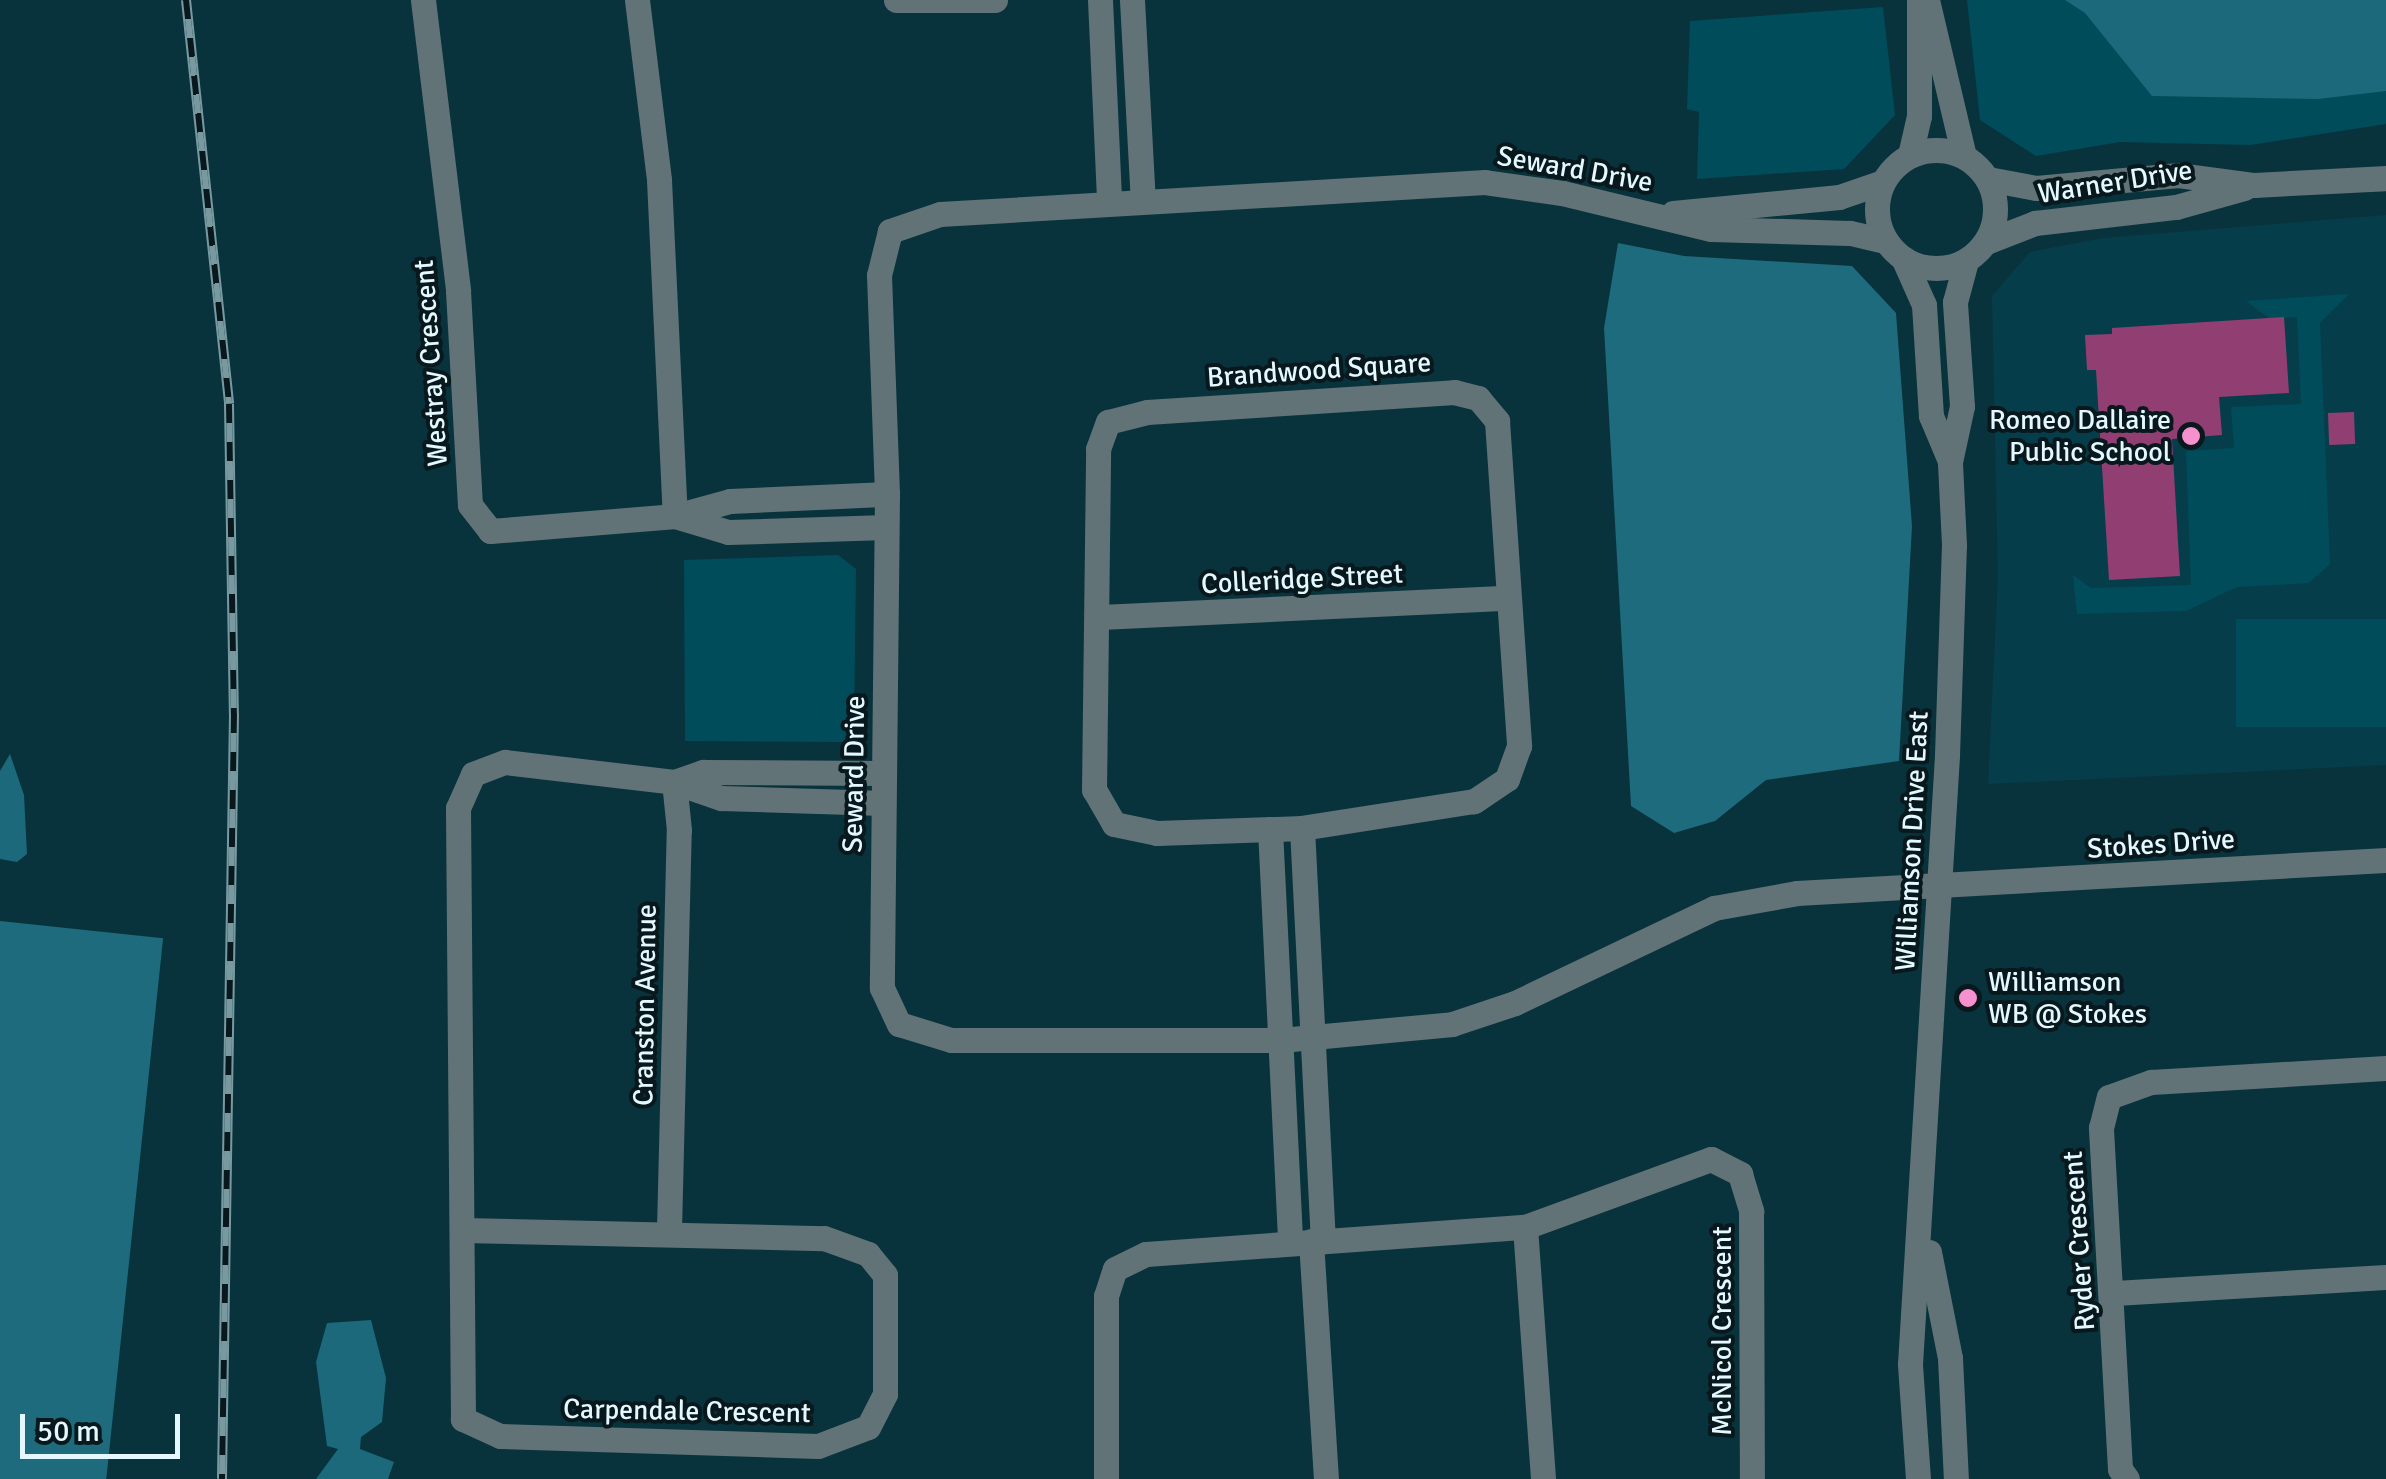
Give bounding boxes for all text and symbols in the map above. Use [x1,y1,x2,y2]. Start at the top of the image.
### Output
street label: Seward Drive [1495,139,1655,199]
street label: Warner Drive [2036,153,2194,211]
street label: Westray Crescent [407,259,455,467]
street label: Brandwood Square [1206,345,1432,395]
place label: Romeo Dallaire Public School [1989,403,2171,469]
marker: Romeo Dallaire Public School [2180,425,2202,447]
street label: Colleridge Street [1200,557,1404,601]
street label: Seward Drive [836,695,872,853]
street label: Williamson Drive East [1888,710,1936,972]
street label: Stokes Drive [2086,822,2236,866]
street label: Cranston Avenue [626,904,664,1106]
place label: Williamson WB @ Stokes [1988,965,2147,1031]
marker: Williamson WB @ Stokes [1957,987,1979,1009]
street label: Ryder Crescent [2056,1150,2102,1332]
street label: McNicol Crescent [1705,1226,1739,1436]
street label: Carpendale Crescent [563,1392,811,1430]
scale bar [25,1394,185,1456]
text: 50 m [37,1413,100,1450]

